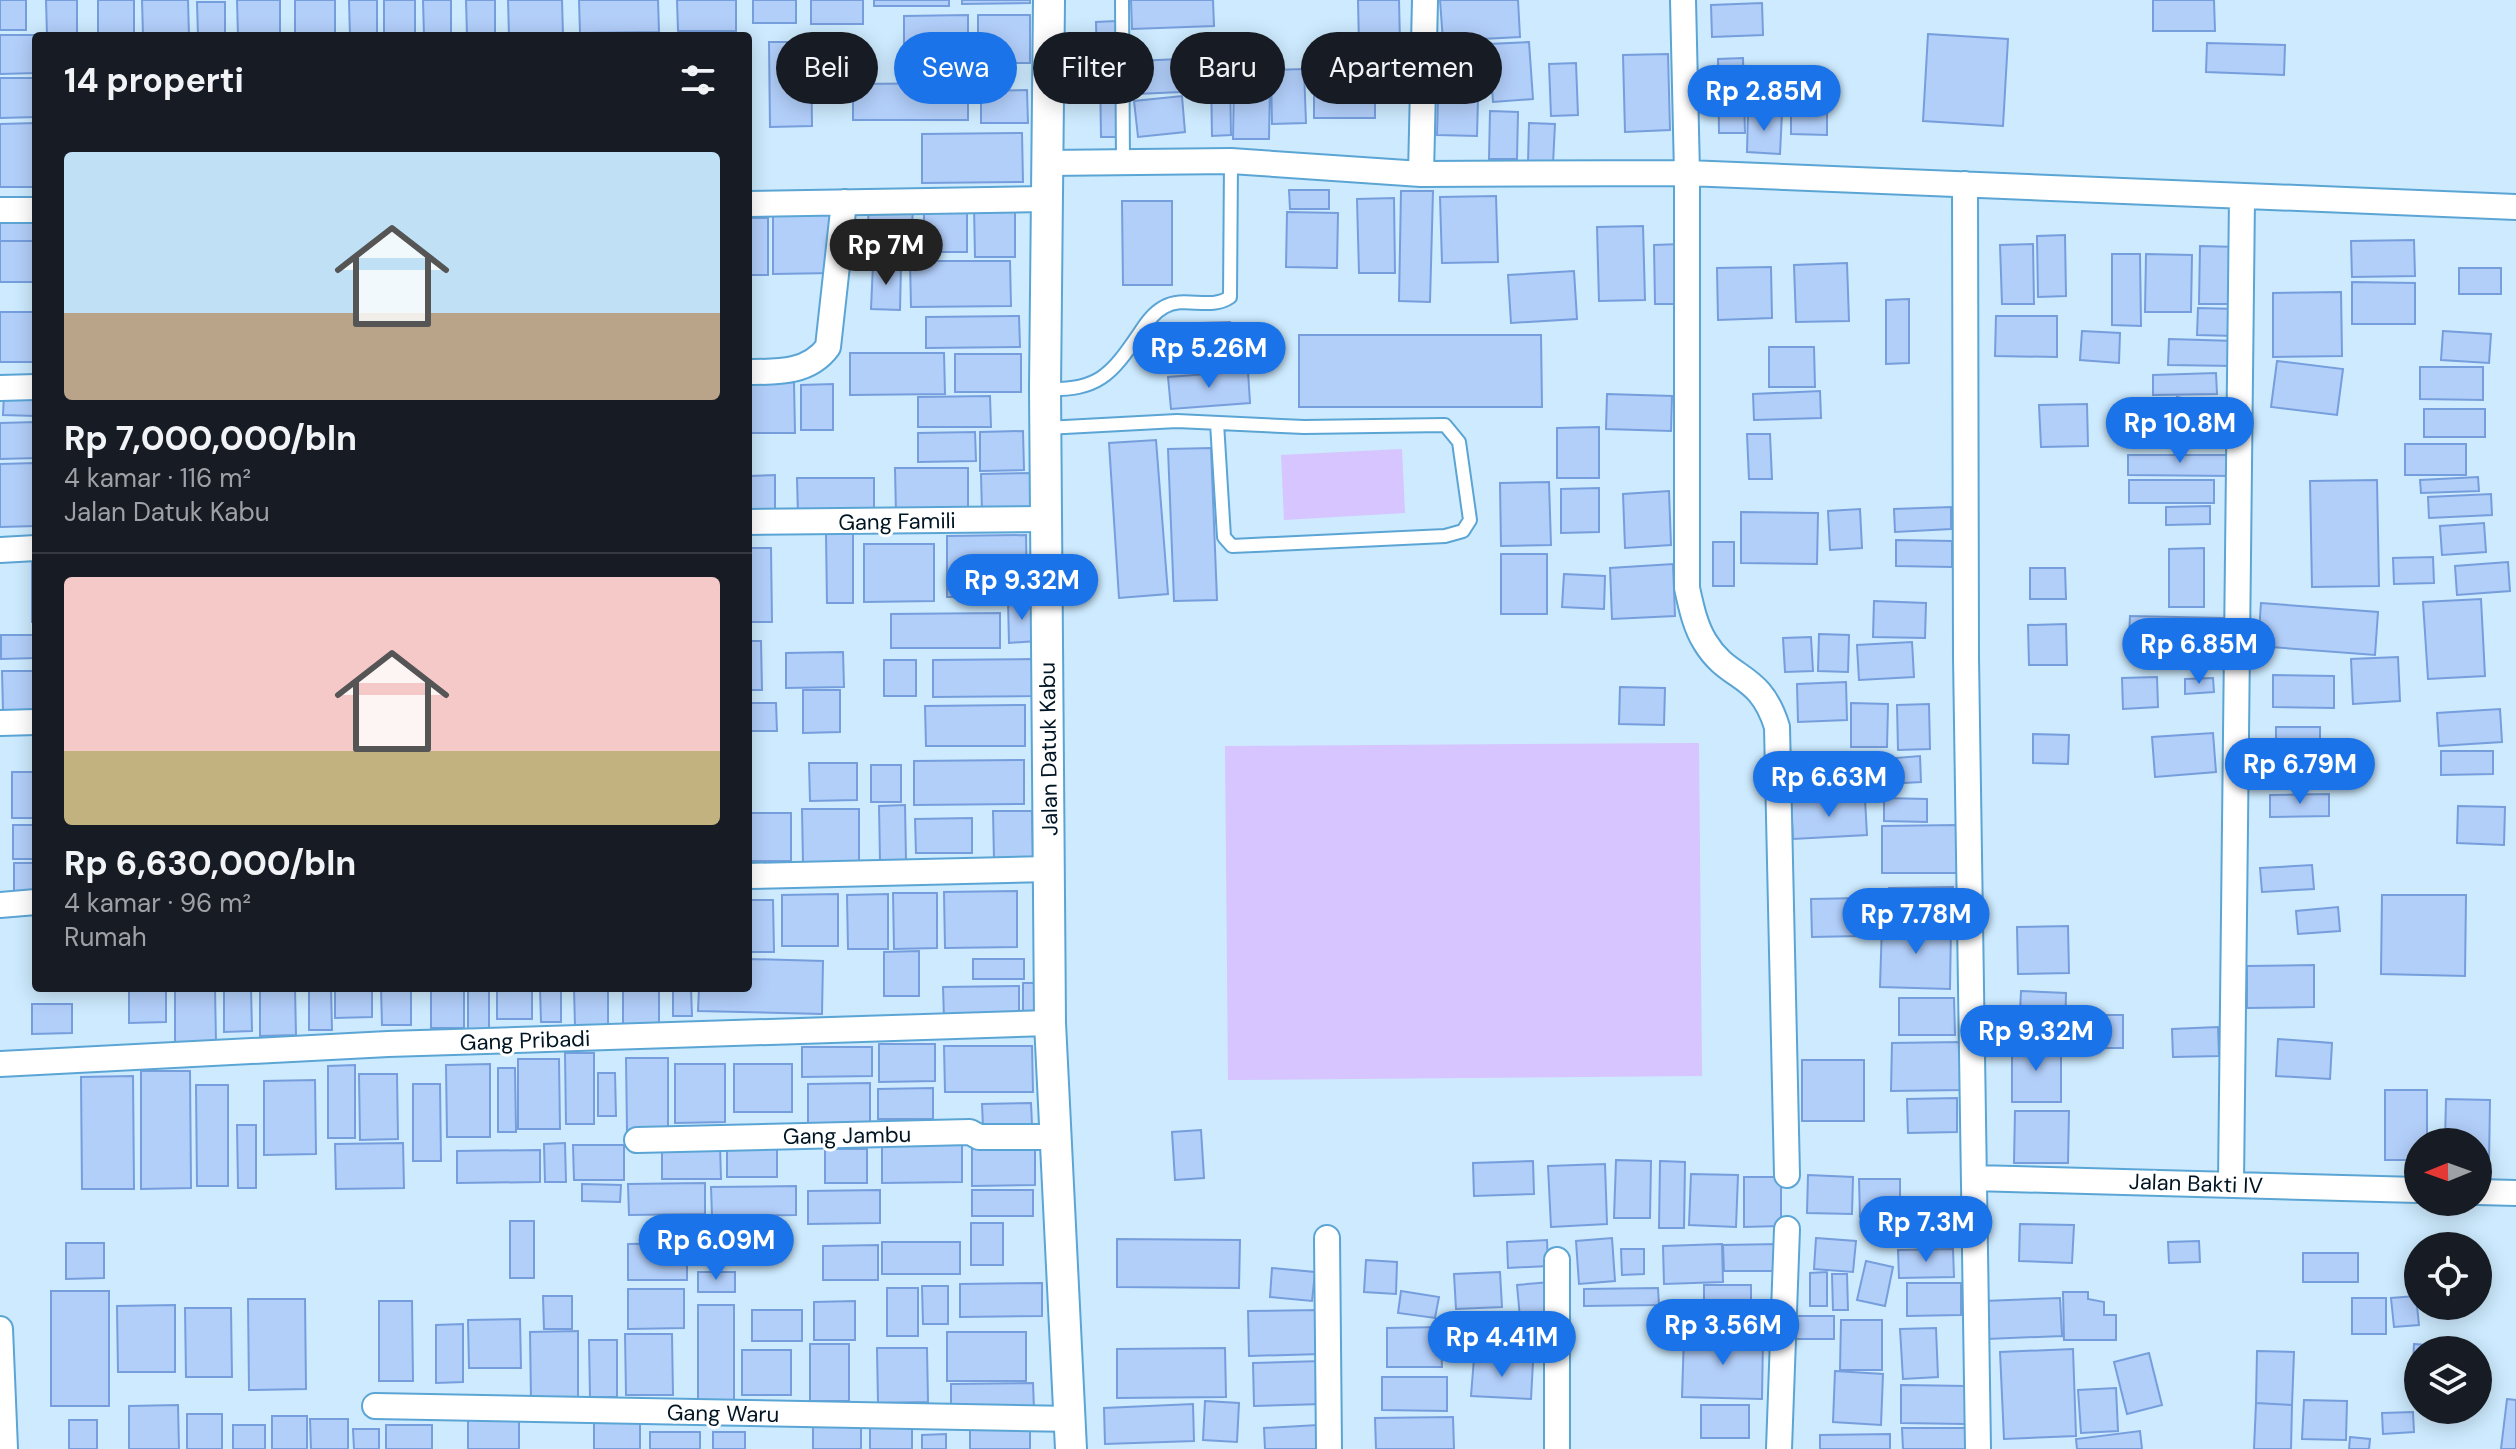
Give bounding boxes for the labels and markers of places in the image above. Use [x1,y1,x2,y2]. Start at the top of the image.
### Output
pin: Rp 2.85M [1681,65,1847,133]
pin: Rp 7M [830,219,942,287]
pin: Rp 5.26M [1126,322,1292,390]
pin: Rp 10.8M [2097,397,2263,465]
pin: Rp 9.32M [939,554,1105,622]
pin: Rp 6.85M [2116,618,2282,686]
pin: Rp 6.79M [2217,738,2383,806]
pin: Rp 6.63M [1746,751,1912,819]
pin: Rp 7.78M [1833,888,1999,956]
pin: Rp 9.32M [1953,1005,2119,1073]
pin: Rp 7.3M [1852,1196,2000,1264]
pin: Rp 6.09M [633,1214,799,1282]
pin: Rp 3.56M [1640,1299,1806,1367]
pin: Rp 4.41M [1419,1311,1585,1379]

